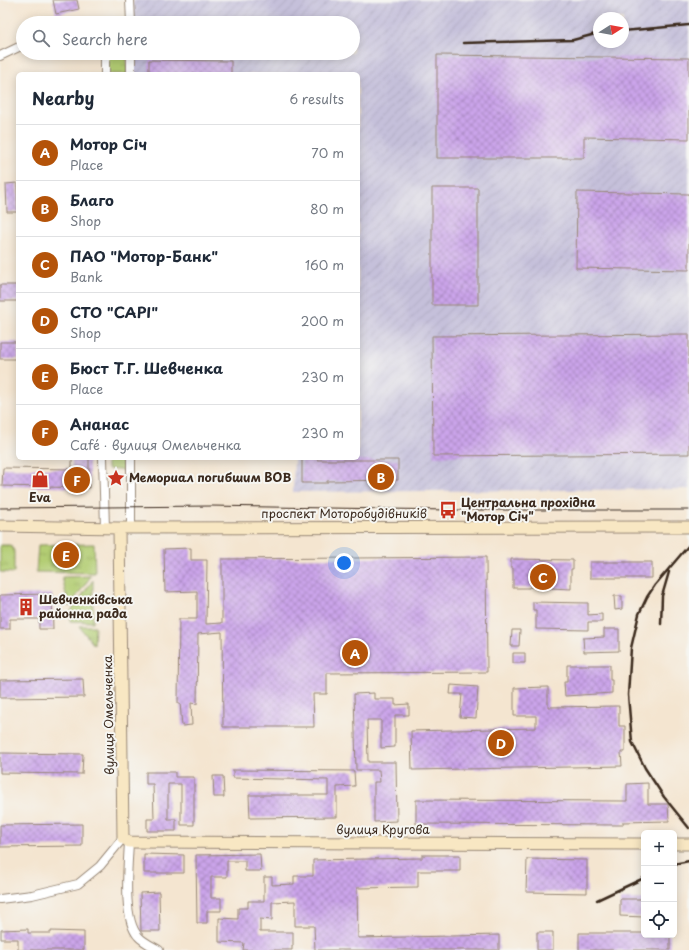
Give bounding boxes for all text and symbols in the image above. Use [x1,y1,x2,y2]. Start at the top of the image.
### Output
north arrow [593,12,629,48]
search box [16,16,360,60]
icon: search [30,27,52,49]
text: Search here [62,27,148,50]
text: Nearby [32,85,94,111]
text: 6 results [289,89,344,108]
text: Мотор Січ [70,132,147,155]
text: A [40,143,50,162]
text: 70 m [311,143,344,162]
text: Place [70,155,103,174]
text: Благо [70,188,114,211]
text: B [41,199,49,218]
text: 80 m [310,199,344,218]
text: Shop [70,211,101,230]
text: ПАО "Мотор-Банк" [70,244,218,267]
text: C [40,255,50,274]
text: 160 m [305,255,344,274]
text: Bank [70,267,103,286]
text: СТО "CAPI" [70,300,158,323]
text: D [40,311,50,330]
text: 200 m [301,311,344,330]
text: Shop [70,323,101,342]
text: Бюст Т.Г. Шевченка [70,356,223,379]
text: E [41,367,49,386]
text: 230 m [302,367,344,386]
text: Place [70,379,103,398]
text: Ананас [70,412,129,435]
text: F [41,423,49,442]
text: 230 m [302,423,344,442]
text: Café · вулиця Омельченка [70,435,241,454]
pin: B [368,462,394,492]
pin: F [64,465,90,495]
place icon: Мемориал погибшим ВОВ [106,468,126,488]
place label: Мемориал погибшим ВОВ [129,468,291,486]
shop icon: Eva [30,469,50,489]
place label: Eva [29,488,52,506]
place label: Центральна прохідна "Мотор Січ" [461,493,596,525]
bus stop icon: Центральна прохідна "Мотор Січ" [438,500,458,520]
street label: проспект Моторобудівників [261,504,427,522]
pin: E [53,540,79,570]
your location [334,553,354,573]
pin: C [530,562,556,592]
place label: Шевченківська районна рада [39,590,133,622]
building icon: Шевченківська районна рада [16,597,36,617]
pin: A [342,638,368,668]
street label: вулиця Омельченка [98,655,118,775]
pin: D [488,728,514,758]
street label: вулиця Кругова [336,820,430,838]
map controls [641,830,677,938]
button: + [641,830,677,866]
button: − [641,866,677,902]
button: locate [641,902,677,938]

